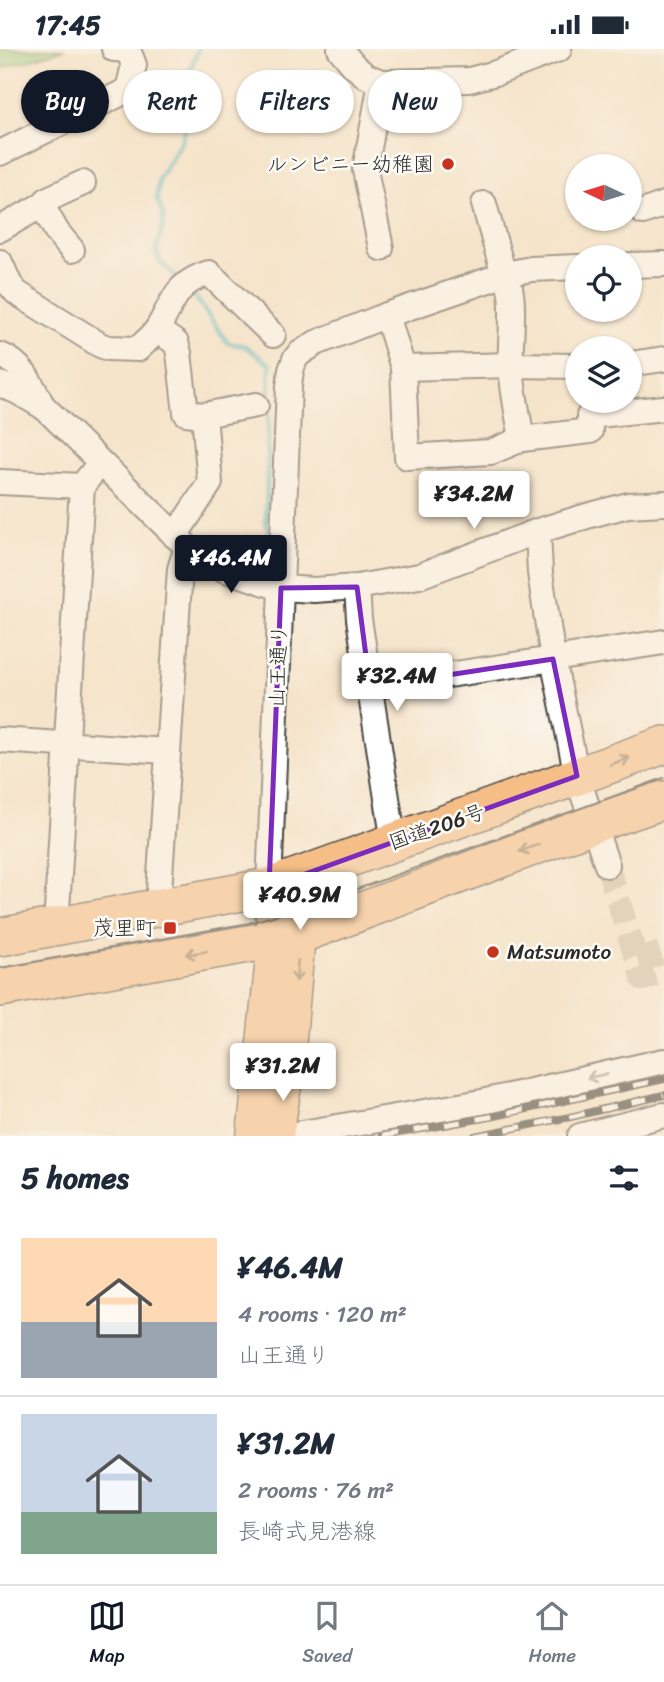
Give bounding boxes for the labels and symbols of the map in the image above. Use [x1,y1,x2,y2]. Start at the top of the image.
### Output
place label: ルンビニー幼稚園 [266,145,434,183]
north arrow [565,154,642,231]
marker: ルンビニー幼稚園 [440,156,456,172]
pin: ¥34.2M [417,471,531,531]
pin: ¥46.4M [174,535,288,595]
street label: 山王通り [258,623,298,709]
pin: ¥32.4M [340,653,454,713]
one-way arrow [609,754,631,766]
street label: 国道206号 [383,793,491,861]
one-way arrow [518,843,540,855]
pin: ¥40.9M [243,873,357,932]
place label: 茂里町 [93,909,156,947]
marker: 茂里町 [162,920,178,936]
place label: Matsumoto [507,933,611,971]
marker: Matsumoto [485,944,501,960]
one-way arrow [185,947,208,960]
one-way arrow [290,959,303,981]
pin: ¥31.2M [226,1044,340,1103]
one-way arrow [586,1069,609,1083]

